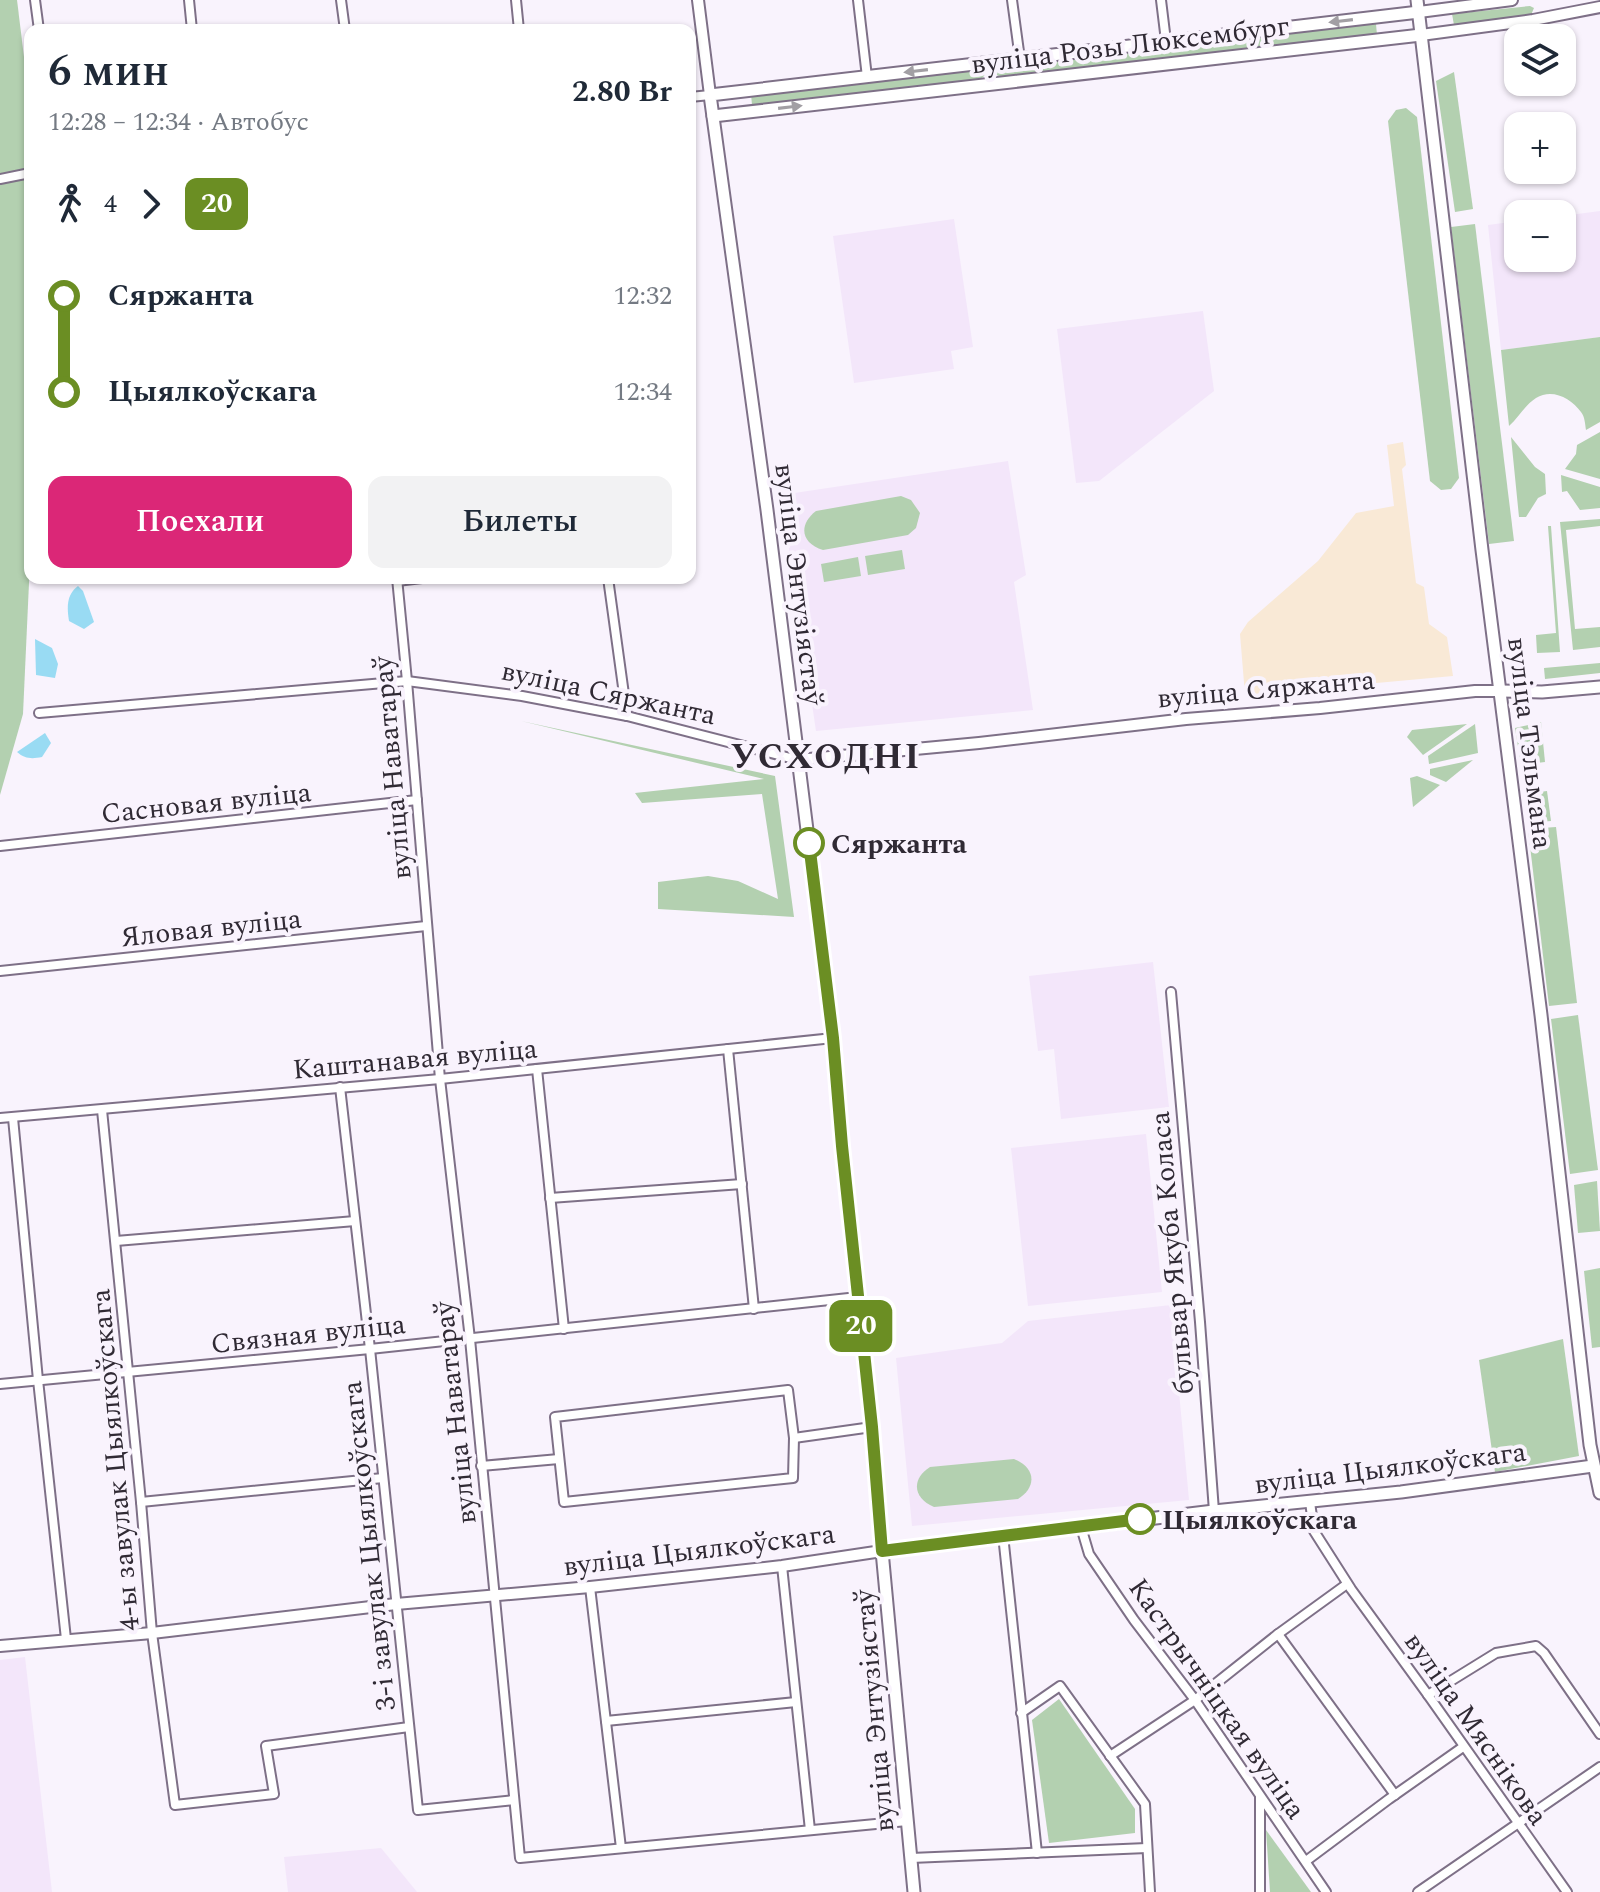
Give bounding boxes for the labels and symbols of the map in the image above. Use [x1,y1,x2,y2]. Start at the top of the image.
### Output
street label: вуліца Розы Люксембург [969,5,1292,86]
one-way arrow [1328,14,1353,27]
one-way arrow [903,65,928,78]
one-way arrow [778,101,803,114]
street label: вуліца Энтузіястаў [762,461,835,709]
street label: вуліца Тэльмана [1495,635,1564,852]
street label: вуліца Сяржанта [497,650,720,737]
street label: вуліца Наватараў [361,653,424,881]
street label: вуліца Сяржанта [1155,659,1377,720]
district label: УСХОДНІ [731,730,921,785]
street label: Сасновая вуліца [99,771,314,836]
place label: Сяржанта [831,823,968,866]
marker: Сяржанта [794,828,824,858]
street label: Яловая вуліца [119,898,304,959]
street label: Каштанавая вуліца [291,1027,540,1092]
street label: бульвар Якуба Коласа [1139,1109,1206,1396]
street label: 4-ы завулак Цыялкоўскага [79,1287,152,1633]
street label: вуліца Наватараў [422,1298,489,1526]
line badge: 20 [825,1300,897,1352]
street label: Связная вуліца [209,1303,408,1366]
street label: 3-і завулак Цыялкоўскага [331,1379,408,1713]
street label: вуліца Цыялкоўскага [1252,1430,1529,1506]
place label: Цыялкоўскага [1162,1499,1358,1542]
marker: Цыялкоўскага [1125,1504,1155,1534]
street label: вуліца Цыялкоўскага [561,1512,838,1588]
street label: Кастрычніцкая вуліца [1117,1569,1317,1829]
street label: вуліца Энтузіястаў [842,1586,907,1834]
street label: вуліца Мяснікова [1393,1623,1559,1835]

